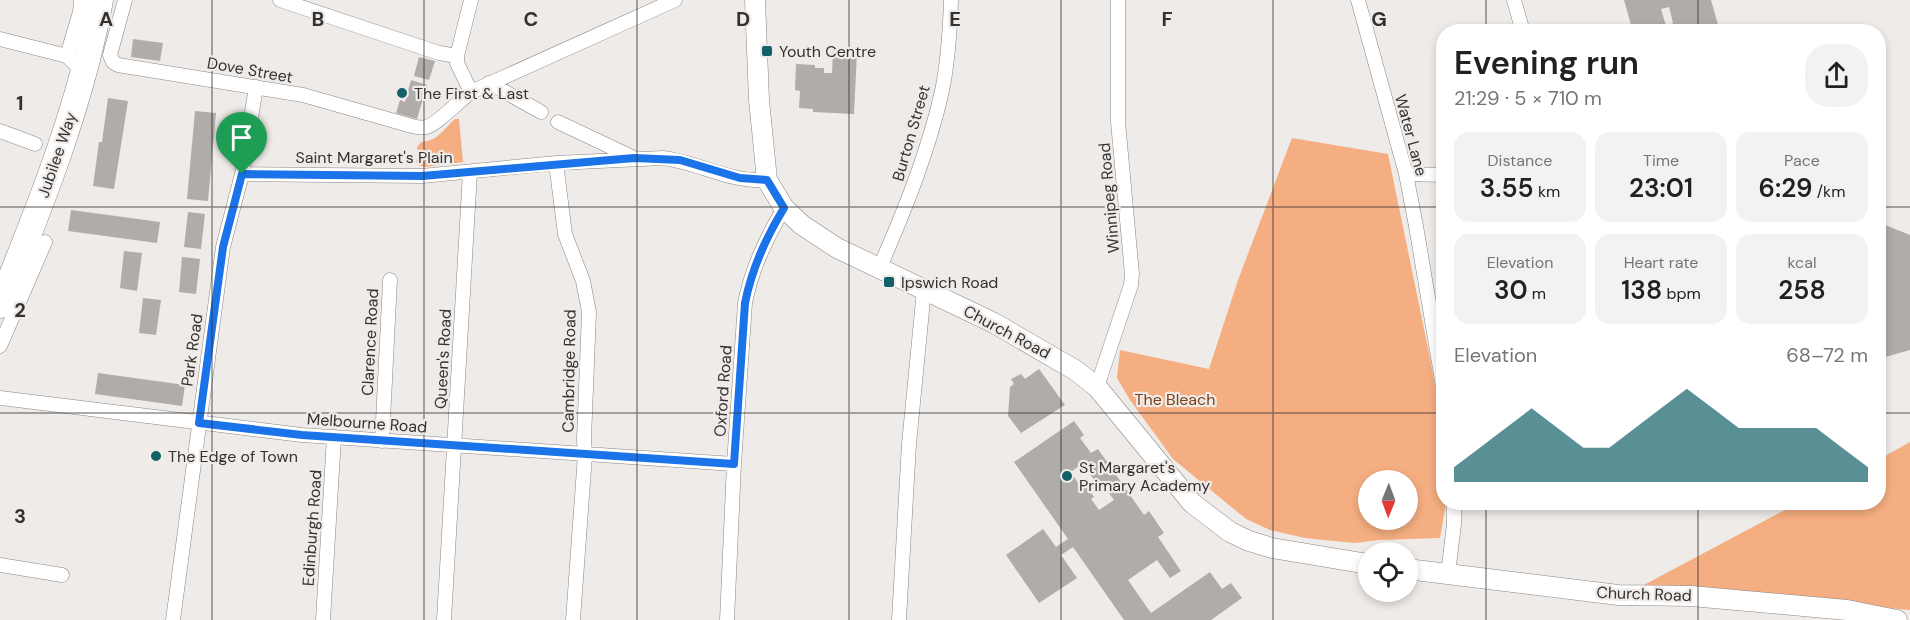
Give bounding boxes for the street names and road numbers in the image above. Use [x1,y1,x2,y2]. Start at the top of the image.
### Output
street label: Dove Street [205,52,295,88]
street label: Burton Street [887,82,935,184]
street label: Water Lane [1390,92,1432,178]
street label: Jubilee Way [33,109,81,201]
street label: Winnipeg Road [1094,142,1124,254]
street label: Saint Margaret's Plain [295,147,453,168]
street label: Clarence Road [357,288,383,396]
street label: Church Road [960,300,1054,364]
street label: Queen's Road [430,308,456,410]
street label: Cambridge Road [557,309,581,433]
street label: Park Road [177,312,207,388]
street label: Oxford Road [709,344,737,438]
street label: Melbourne Road [306,408,428,438]
street label: Edinburgh Road [297,469,327,587]
street label: Church Road [1596,582,1692,606]

